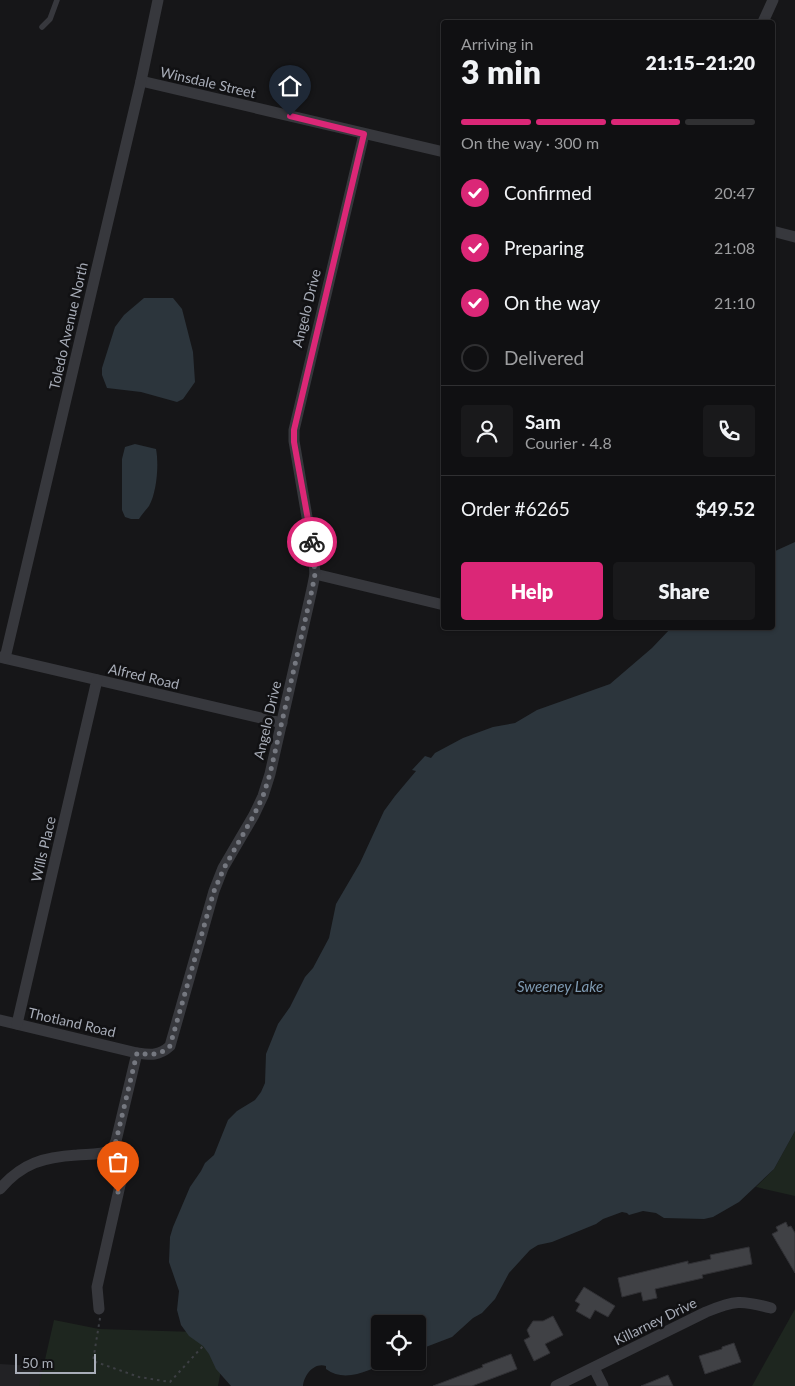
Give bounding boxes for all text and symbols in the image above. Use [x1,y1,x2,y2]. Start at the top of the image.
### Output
text: Arriving in [461,34,534,53]
text: 21:15–21:20 [646,51,755,74]
text: 3 min [461,52,541,91]
street label: Winsdale Street [159,63,257,101]
pin [269,65,311,116]
icon: home [276,72,304,100]
text: On the way · 300 m [461,133,599,152]
icon: check [461,179,489,207]
text: Confirmed [504,181,592,204]
text: 20:47 [714,183,755,202]
icon: check [461,234,489,262]
text: Preparing [504,236,584,259]
text: 21:08 [714,238,755,257]
street label: Toledo Avenue North [45,261,91,391]
street label: Angelo Drive [288,267,324,349]
icon: check [461,289,489,317]
text: On the way [504,291,600,314]
text: 21:10 [714,293,755,312]
text: Delivered [504,346,584,369]
button: person [461,405,513,457]
button: phone [703,405,755,457]
text: Sam [525,410,561,433]
text: Courier · 4.8 [525,433,612,452]
text: Order #6265 [461,497,570,520]
text: $49.52 [695,497,755,520]
courier [287,517,337,567]
icon: bike [298,528,326,556]
button: Help [461,562,603,620]
button: Share [613,562,755,620]
street label: Alfred Road [107,660,181,692]
street label: Angelo Drive [250,679,284,761]
street label: Wills Place [27,815,59,883]
water label: Sweeney Lake [517,977,603,995]
street label: Thotland Road [27,1004,117,1040]
pin [97,1141,139,1192]
icon: bag [104,1148,132,1176]
street label: Killarney Drive [611,1294,699,1348]
map controls [371,1315,426,1370]
button: locate [371,1315,426,1370]
scale bar [15,1351,96,1374]
text: 50 m [22,1354,53,1371]

